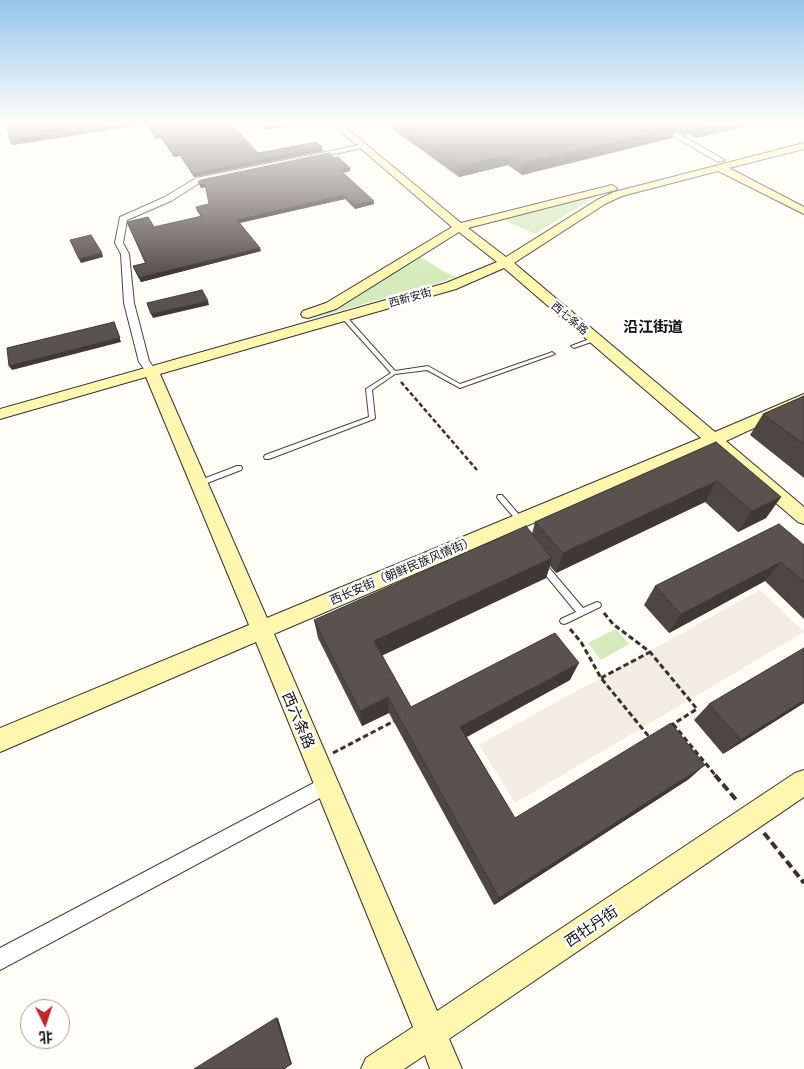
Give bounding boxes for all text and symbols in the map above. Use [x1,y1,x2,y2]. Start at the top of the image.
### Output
street label: 西新安街 [387,285,433,309]
street label: 西七条路 [549,299,591,337]
district label: 沿江街道 [623,317,683,335]
street label: 西长安街（朝鲜民族风情街） [327,533,477,607]
street label: 西六条路 [279,689,319,751]
street label: 西牡丹街 [561,902,621,950]
north arrow [20,999,70,1049]
text: 北 [38,1028,54,1048]

